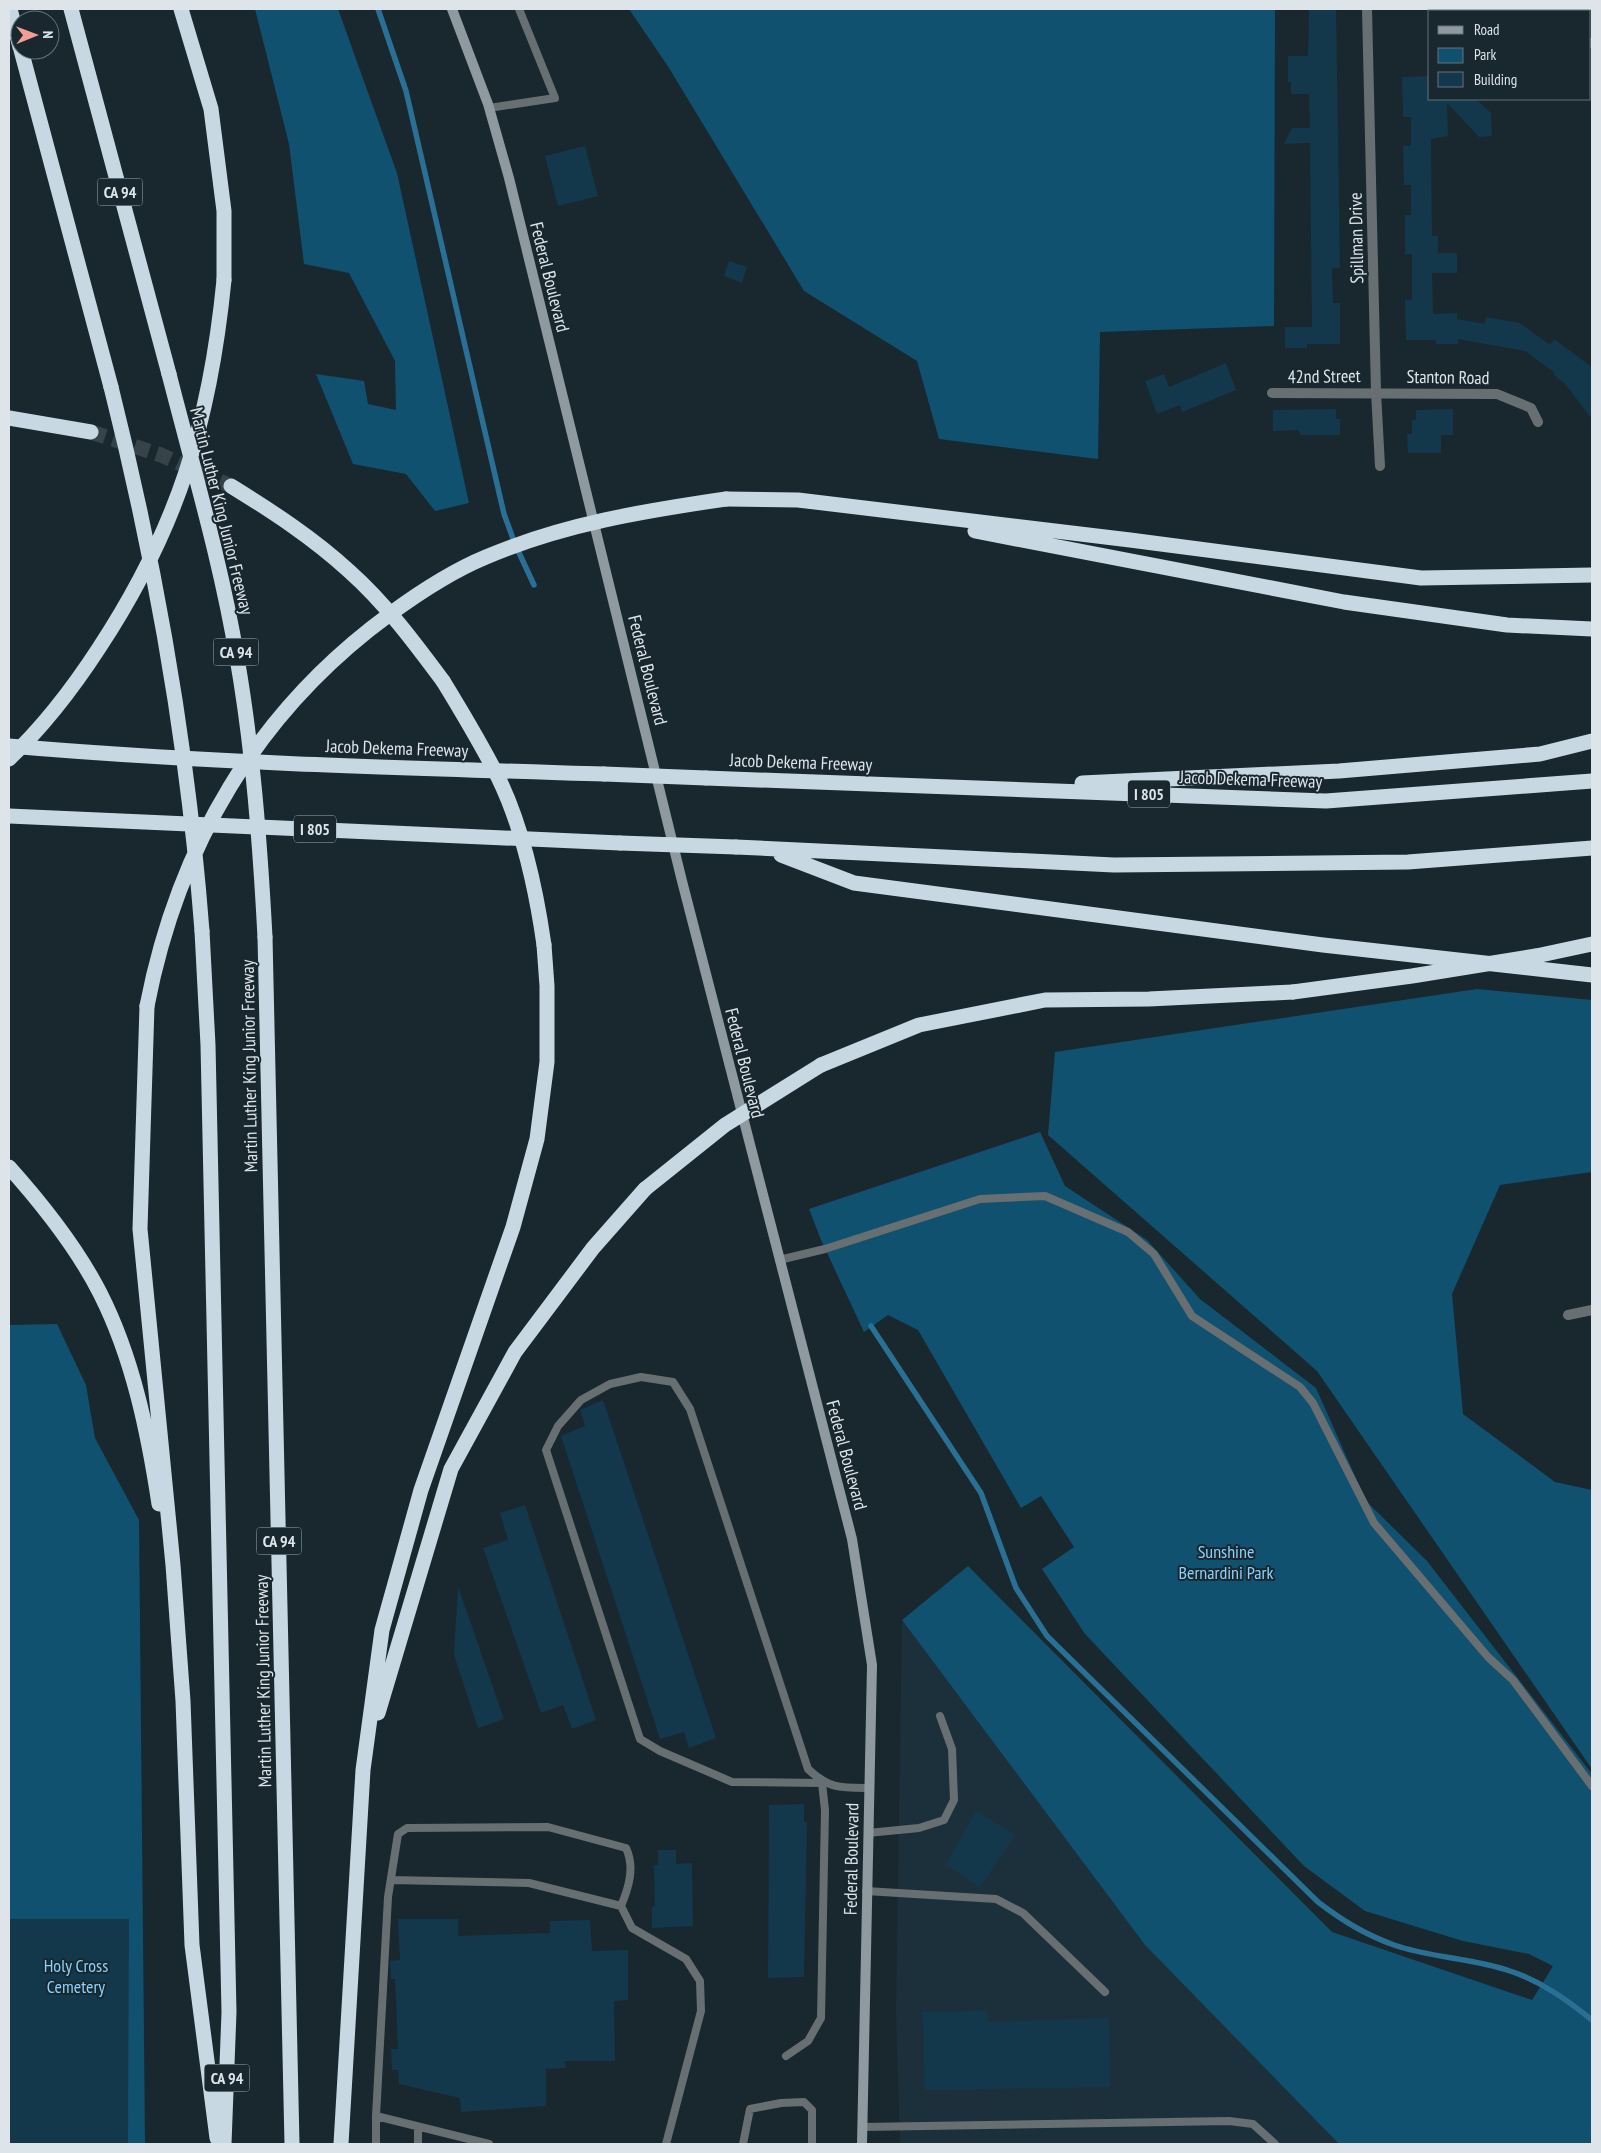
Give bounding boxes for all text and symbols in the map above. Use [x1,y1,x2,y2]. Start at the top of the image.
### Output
north arrow [10,10,60,60]
legend [1428,10,1591,100]
text: Road [1474,20,1500,39]
text: N [39,31,57,39]
text: Park [1474,45,1496,64]
text: Building [1474,70,1517,89]
road number: CA 94 [98,178,142,206]
street label: Spillman Drive [1344,192,1368,284]
street label: Federal Boulevard [525,220,575,334]
street label: 42nd Street [1287,364,1361,388]
street label: Stanton Road [1406,365,1490,389]
street label: Martin Luther King Junior Freeway [185,405,259,617]
street label: Federal Boulevard [623,613,673,727]
road number: CA 94 [214,638,258,666]
street label: Jacob Dekema Freeway [324,734,469,762]
street label: Jacob Dekema Freeway [728,748,873,776]
street label: Jacob Dekema Freeway [1178,765,1323,793]
road number: I 805 [1128,781,1170,808]
road number: I 805 [294,816,336,842]
street label: Martin Luther King Junior Freeway [236,959,262,1173]
street label: Federal Boulevard [720,1006,770,1120]
street label: Federal Boulevard [821,1398,873,1512]
road number: CA 94 [256,1528,302,1554]
park label: Sunshine Bernardini Park [1179,1540,1273,1584]
street label: Martin Luther King Junior Freeway [250,1574,276,1788]
street label: Federal Boulevard [839,1803,863,1915]
park label: Holy Cross Cemetery [44,1954,108,1998]
road number: CA 94 [204,2064,250,2092]

